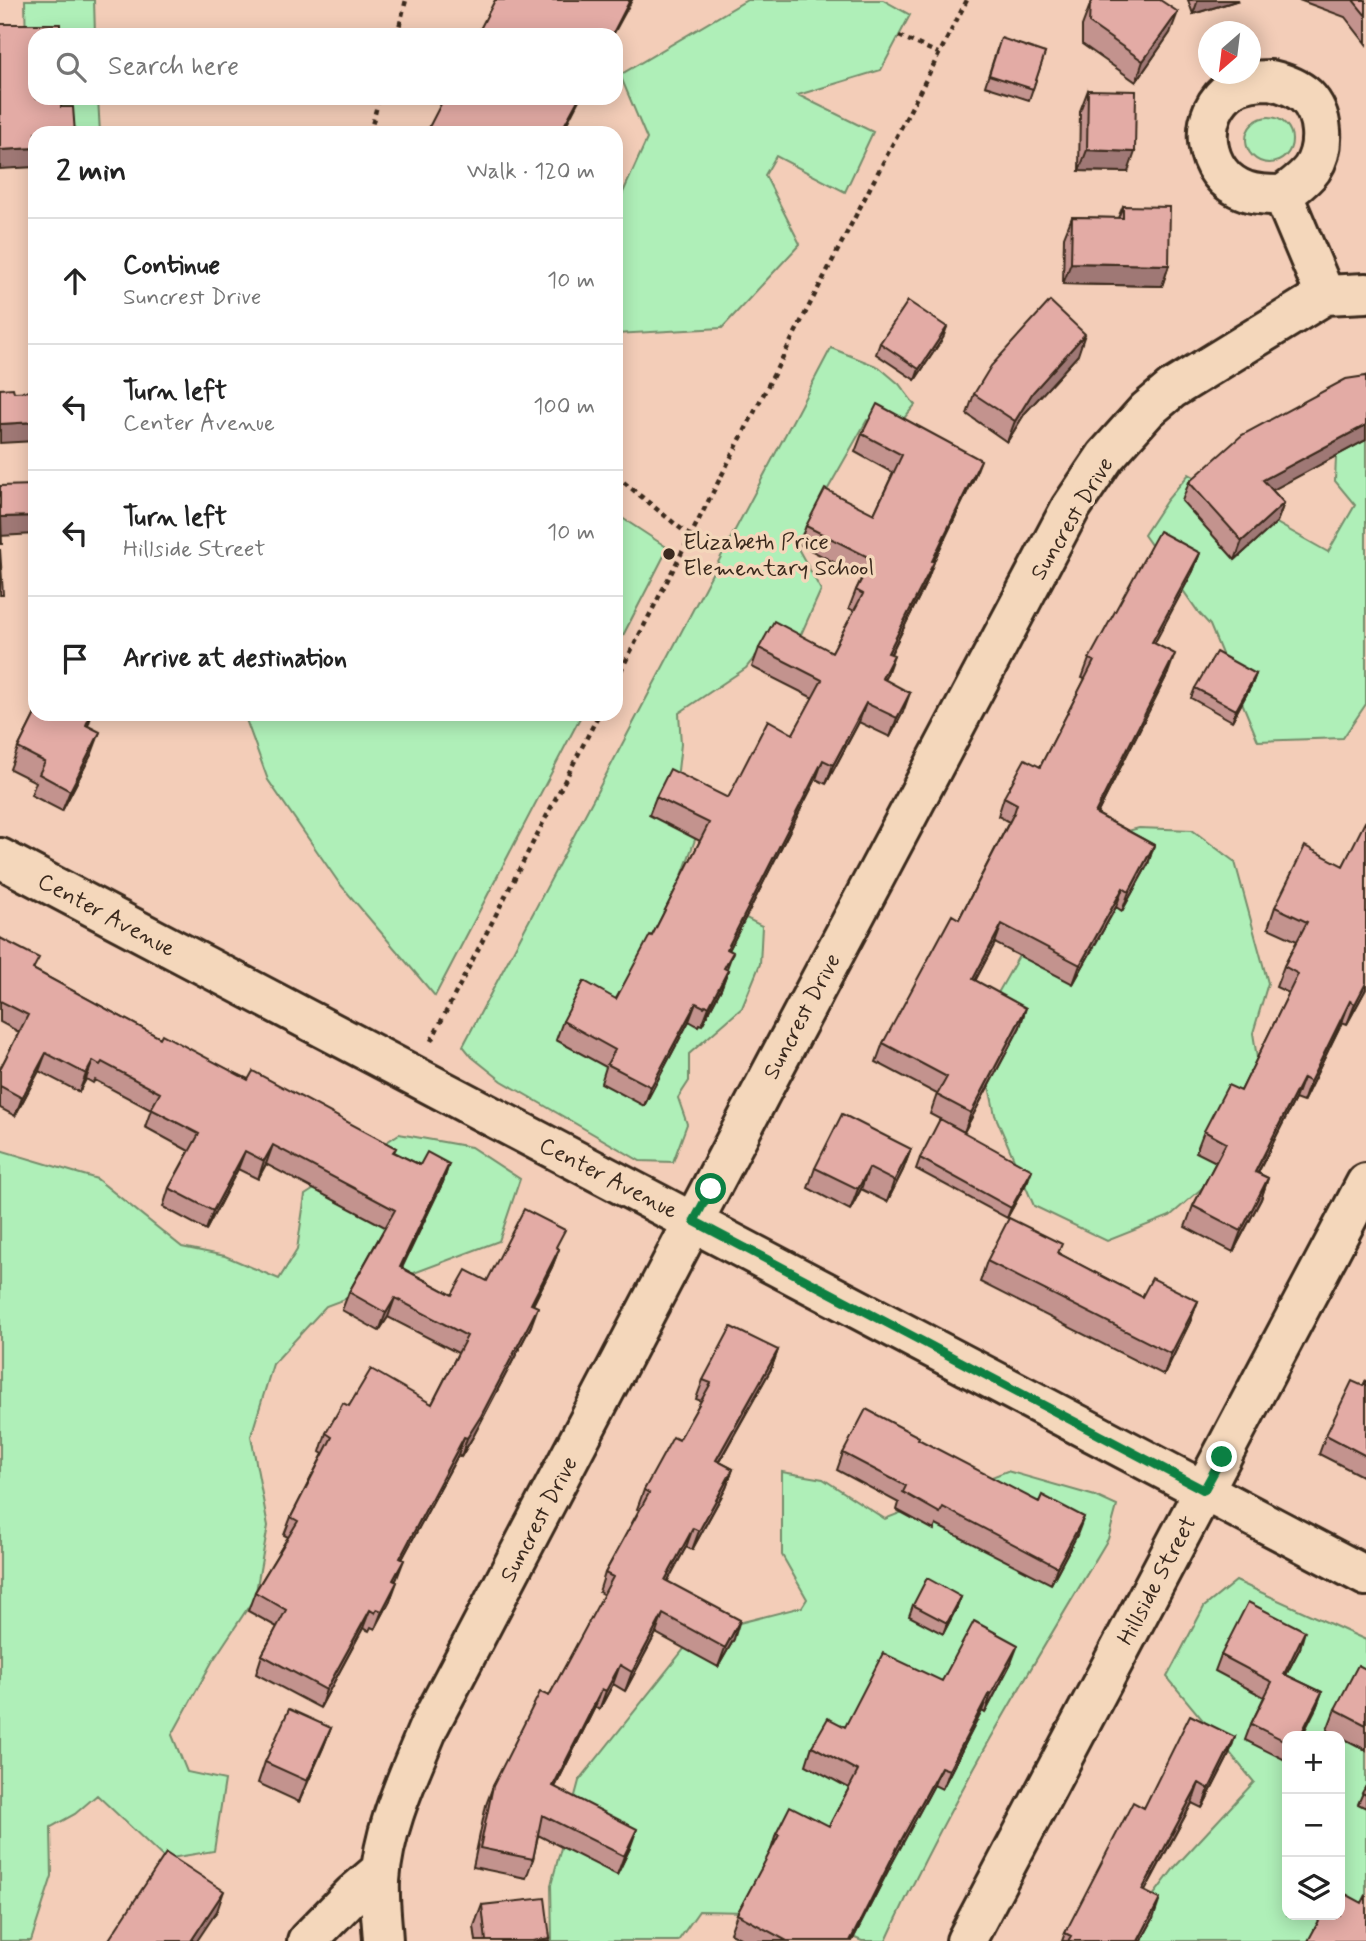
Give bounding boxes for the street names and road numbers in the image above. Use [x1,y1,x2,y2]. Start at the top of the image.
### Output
street label: Suncrest Drive [1024,452,1121,586]
street label: Center Avenue [32,867,180,965]
street label: Suncrest Drive [757,949,848,1085]
street label: Center Avenue [534,1131,683,1227]
street label: Suncrest Drive [494,1452,585,1588]
street label: Hillside Street [1111,1511,1204,1651]

